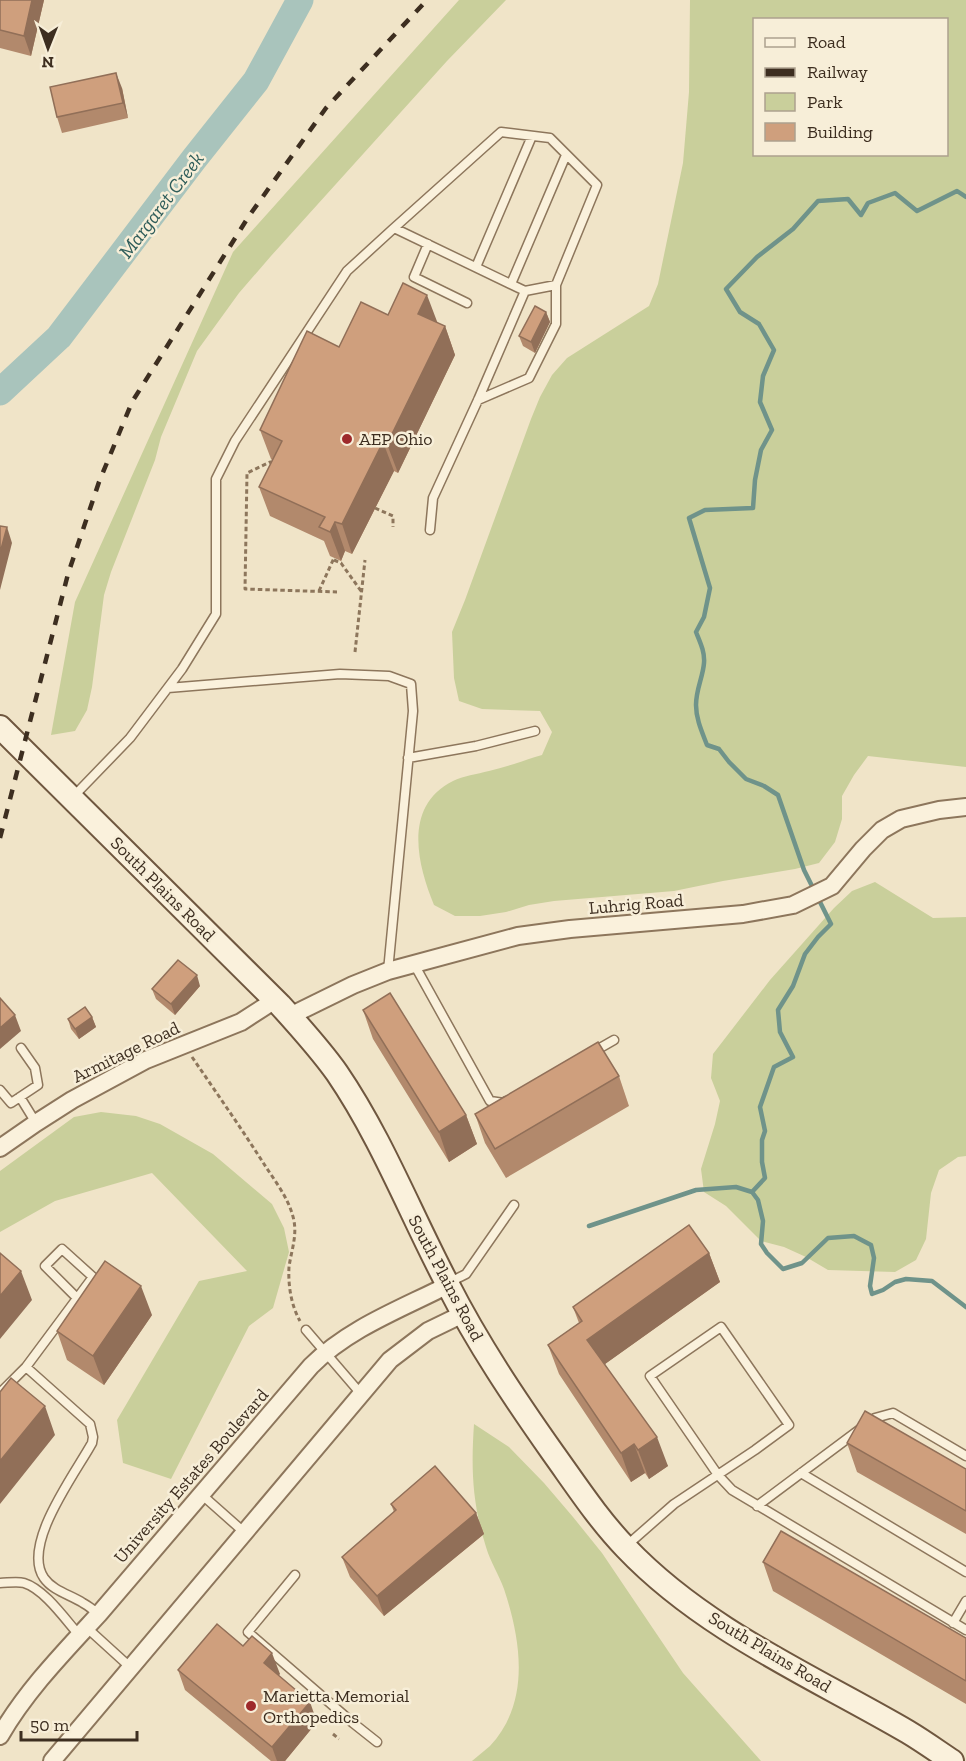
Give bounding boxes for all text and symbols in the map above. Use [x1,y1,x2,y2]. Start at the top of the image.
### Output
north arrow [18,18,78,78]
legend [753,18,948,156]
text: Road [807,31,846,53]
text: N [41,53,54,72]
text: Railway [807,61,869,83]
text: Park [807,91,843,113]
text: Building [807,121,873,143]
water label: Margaret Creek [113,147,209,263]
place label: AEP Ohio [359,428,433,450]
marker: AEP Ohio [340,432,354,446]
street label: South Plains Road [106,832,220,946]
street label: Luhrig Road [588,889,684,919]
street label: Armitage Road [69,1017,183,1087]
street label: South Plains Road [404,1211,488,1345]
street label: University Estates Boulevard [109,1384,273,1568]
street label: South Plains Road [705,1607,836,1697]
place label: Marietta Memorial Orthopedics [263,1685,410,1728]
marker: Marietta Memorial Orthopedics [244,1699,258,1713]
scale bar [21,1704,136,1742]
text: 50 m [30,1714,70,1736]

